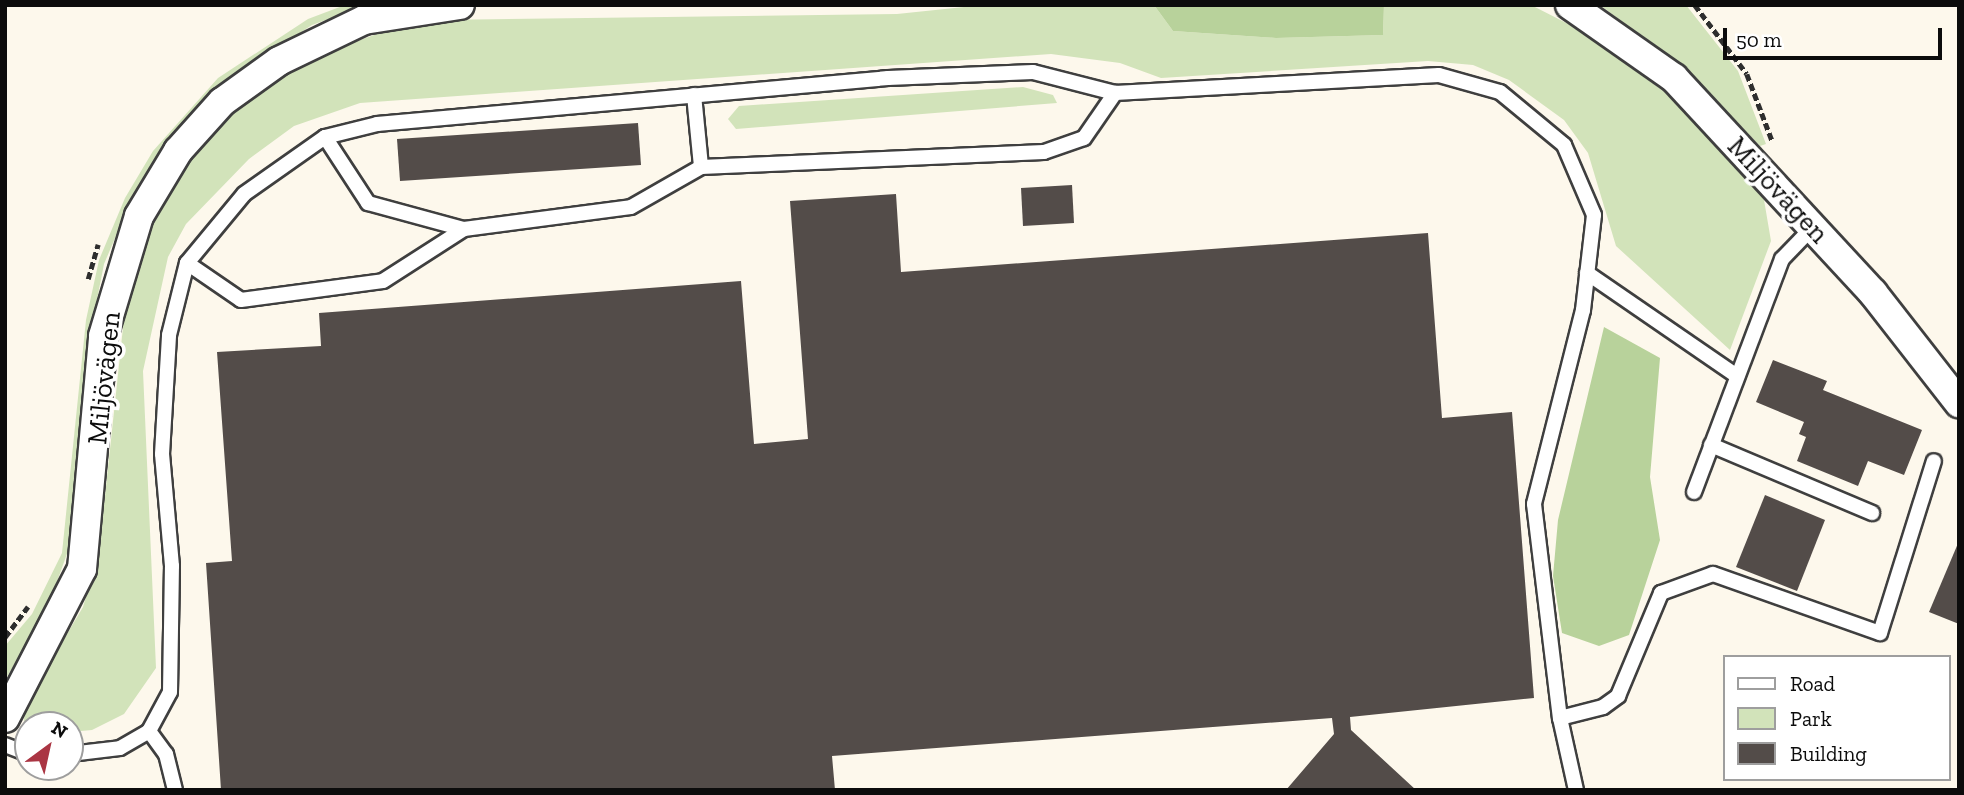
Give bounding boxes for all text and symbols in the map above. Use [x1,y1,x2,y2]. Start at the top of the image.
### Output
scale bar [1726,14,1945,58]
text: 50 m [1736,27,1782,52]
street label: Miljövägen [1720,130,1836,250]
street label: Miljövägen [80,310,128,446]
legend [1722,655,1950,781]
text: Road [1790,671,1835,696]
text: Park [1790,706,1832,731]
north arrow [14,711,84,781]
text: N [47,716,72,743]
text: Building [1790,741,1867,766]

